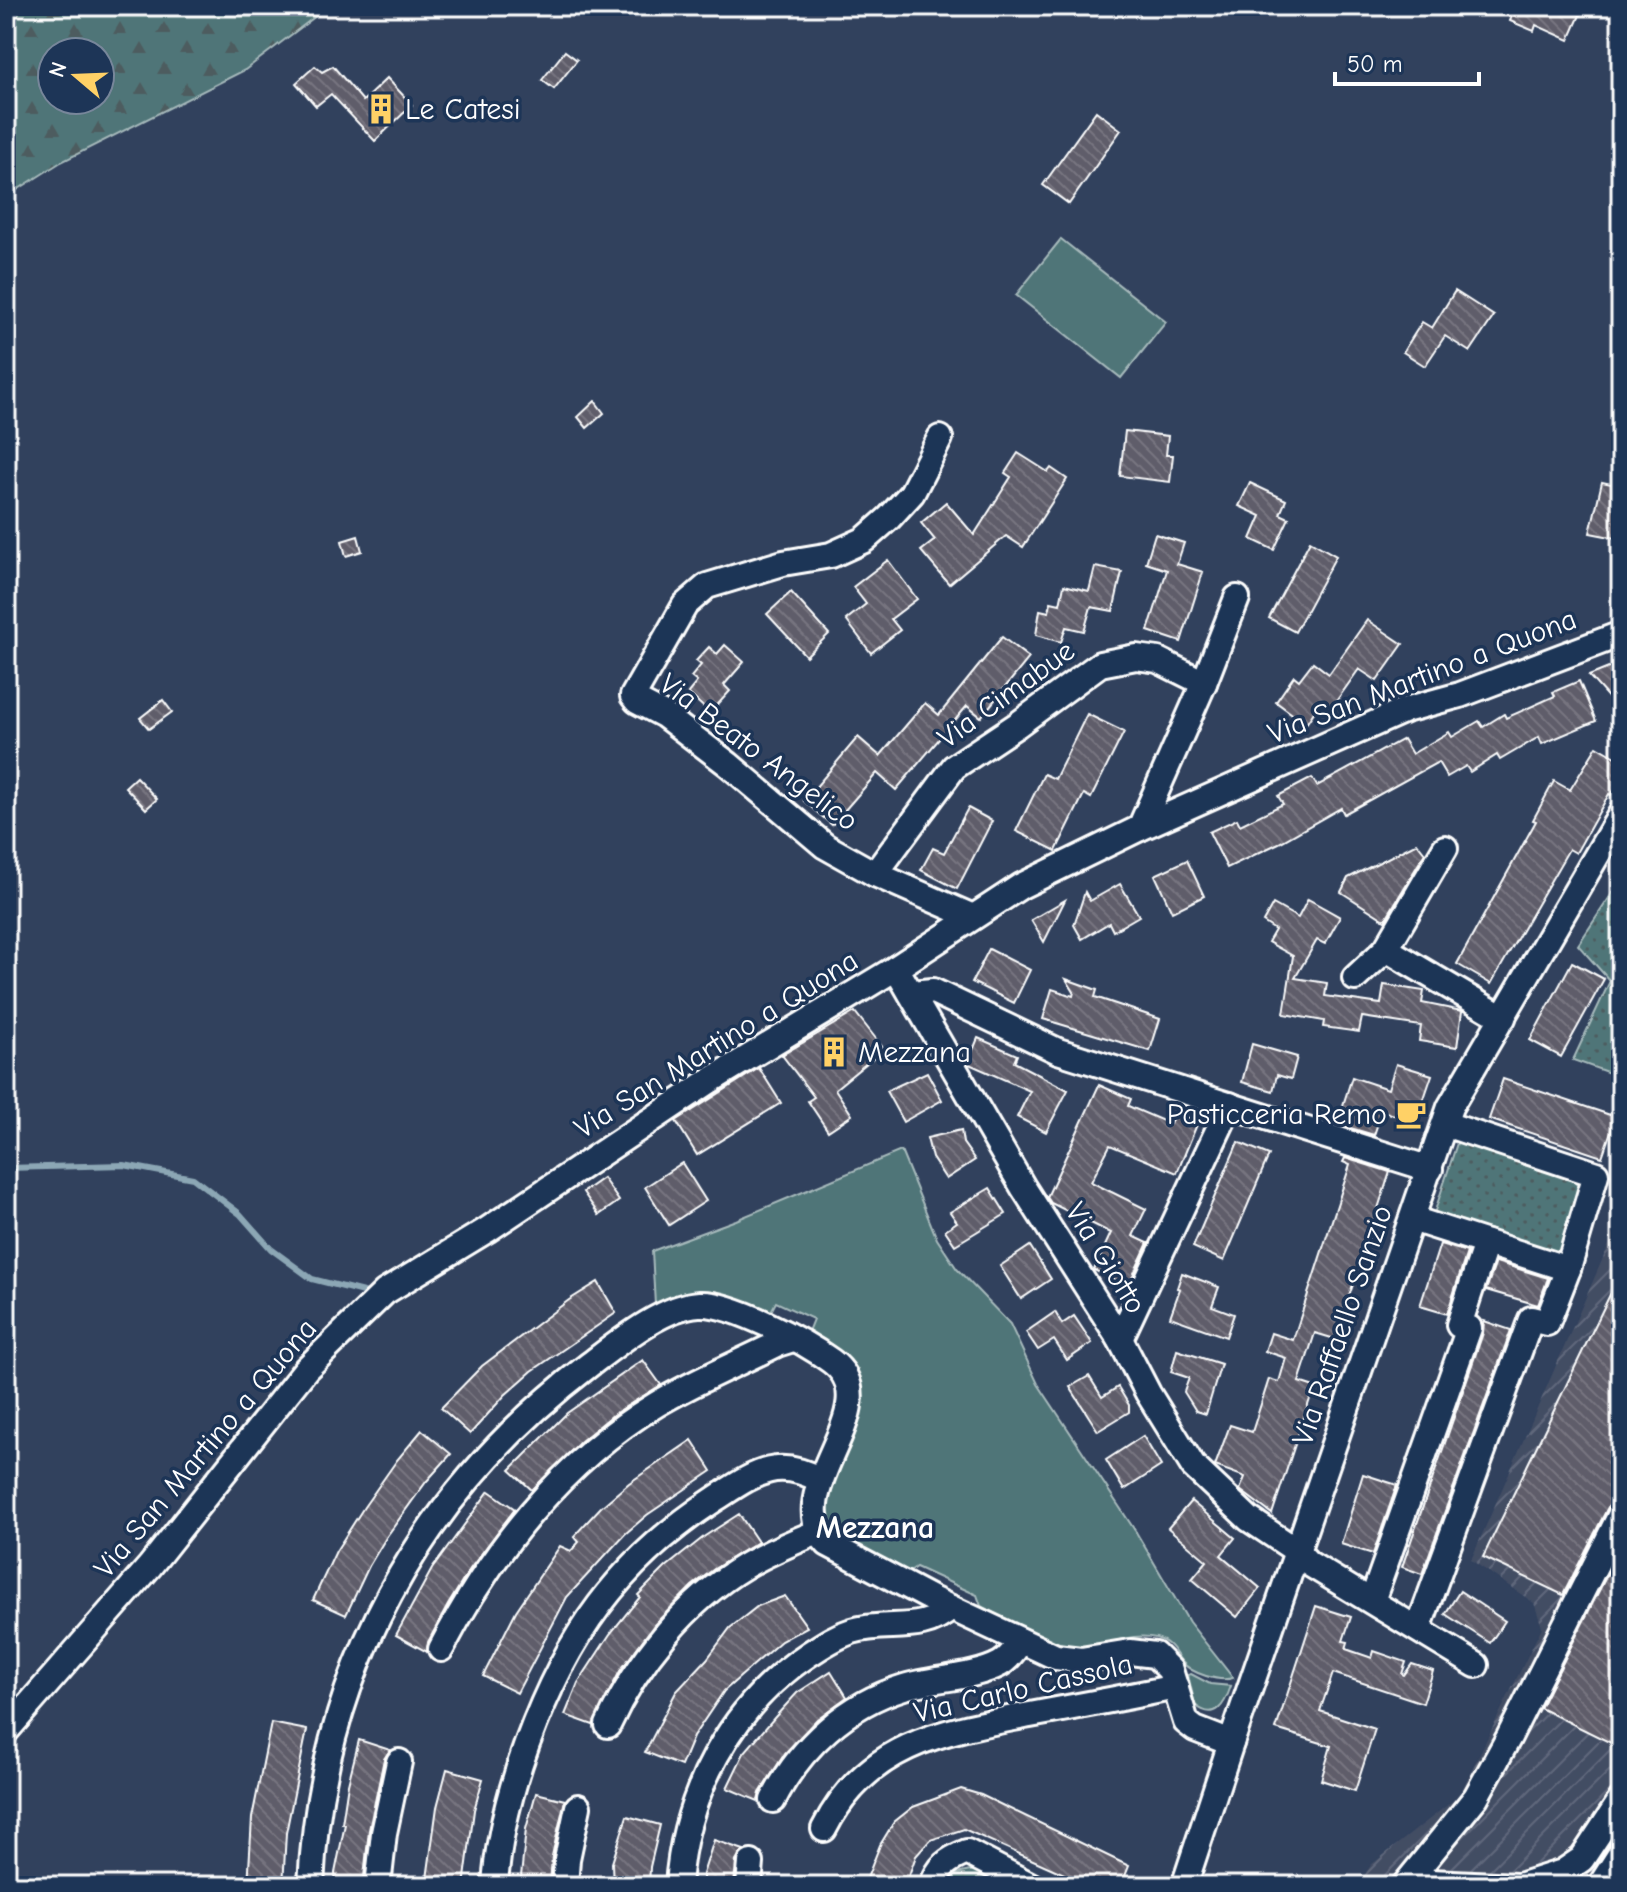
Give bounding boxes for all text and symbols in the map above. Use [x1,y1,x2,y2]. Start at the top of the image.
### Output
north arrow [36,36,116,116]
scale bar [1335,36,1479,86]
text: 50 m [1347,50,1403,78]
text: N [43,59,73,81]
building icon: Le Catesi [364,92,398,126]
place label: Le Catesi [405,92,520,127]
street label: Via San Martino a Quona [1263,601,1581,751]
street label: Via Cimabue [931,633,1081,756]
street label: Via Beato Angelico [652,666,865,839]
street label: Via San Martino a Quona [568,943,864,1146]
building icon: Mezzana [817,1035,851,1069]
place label: Mezzana [858,1035,971,1070]
place label: Pasticceria Remo [1167,1097,1387,1132]
cafe icon: Pasticceria Remo [1394,1097,1428,1131]
street label: Via Giotto [1058,1196,1153,1320]
street label: Via Raffaello Sanzio [1285,1201,1400,1450]
street label: Via San Martino a Quona [87,1312,324,1585]
district label: Mezzana [816,1509,934,1546]
street label: Via Carlo Cassola [910,1646,1136,1731]

